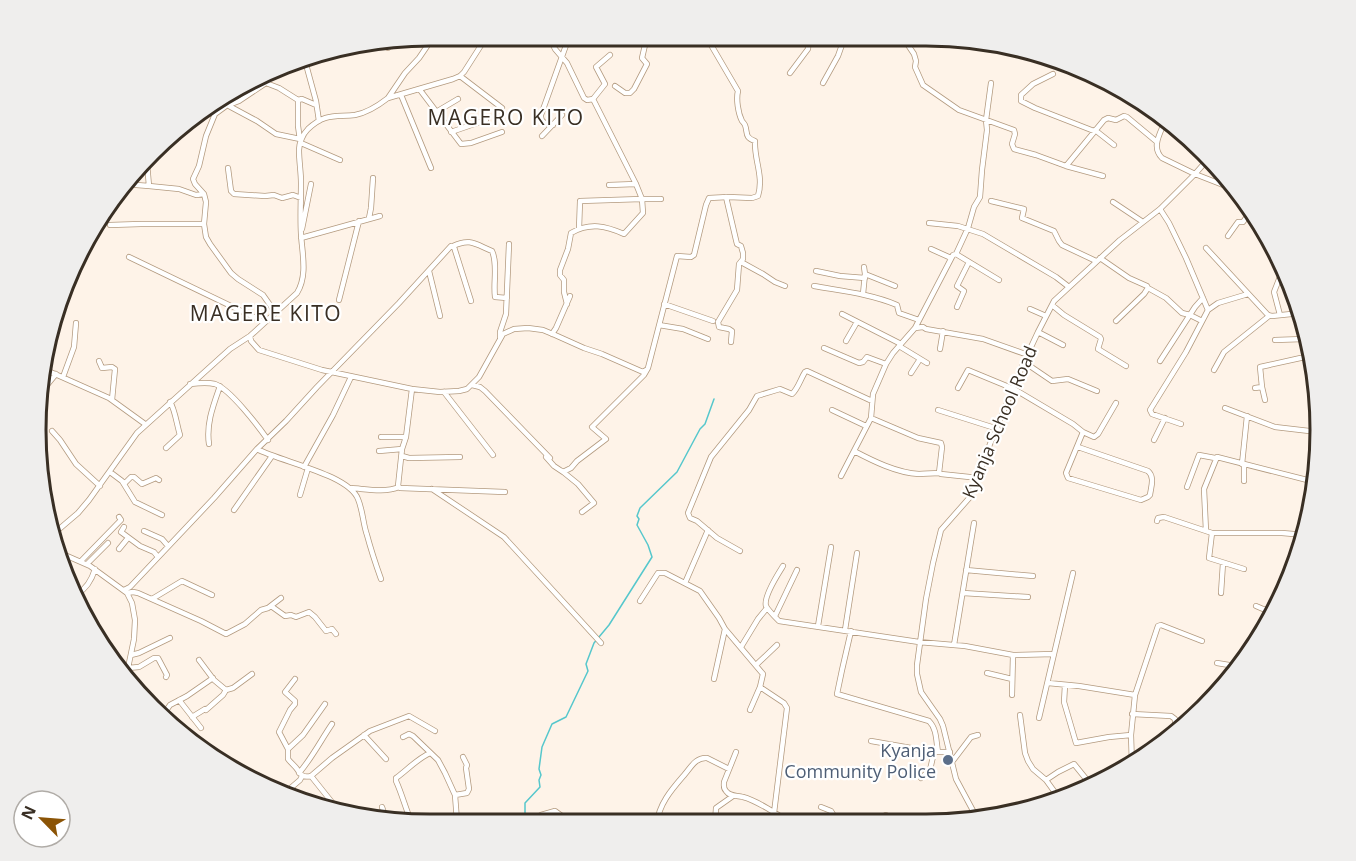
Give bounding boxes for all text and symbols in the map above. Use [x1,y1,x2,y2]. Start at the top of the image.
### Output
district label: MAGERO KITO [428,103,584,131]
district label: MAGERE KITO [190,299,342,327]
street label: Kyanja School Road [956,342,1042,502]
place label: Kyanja Community Police [784,738,936,783]
marker: Kyanja Community Police [941,753,955,767]
north arrow [12,789,72,849]
text: N [16,802,41,823]

